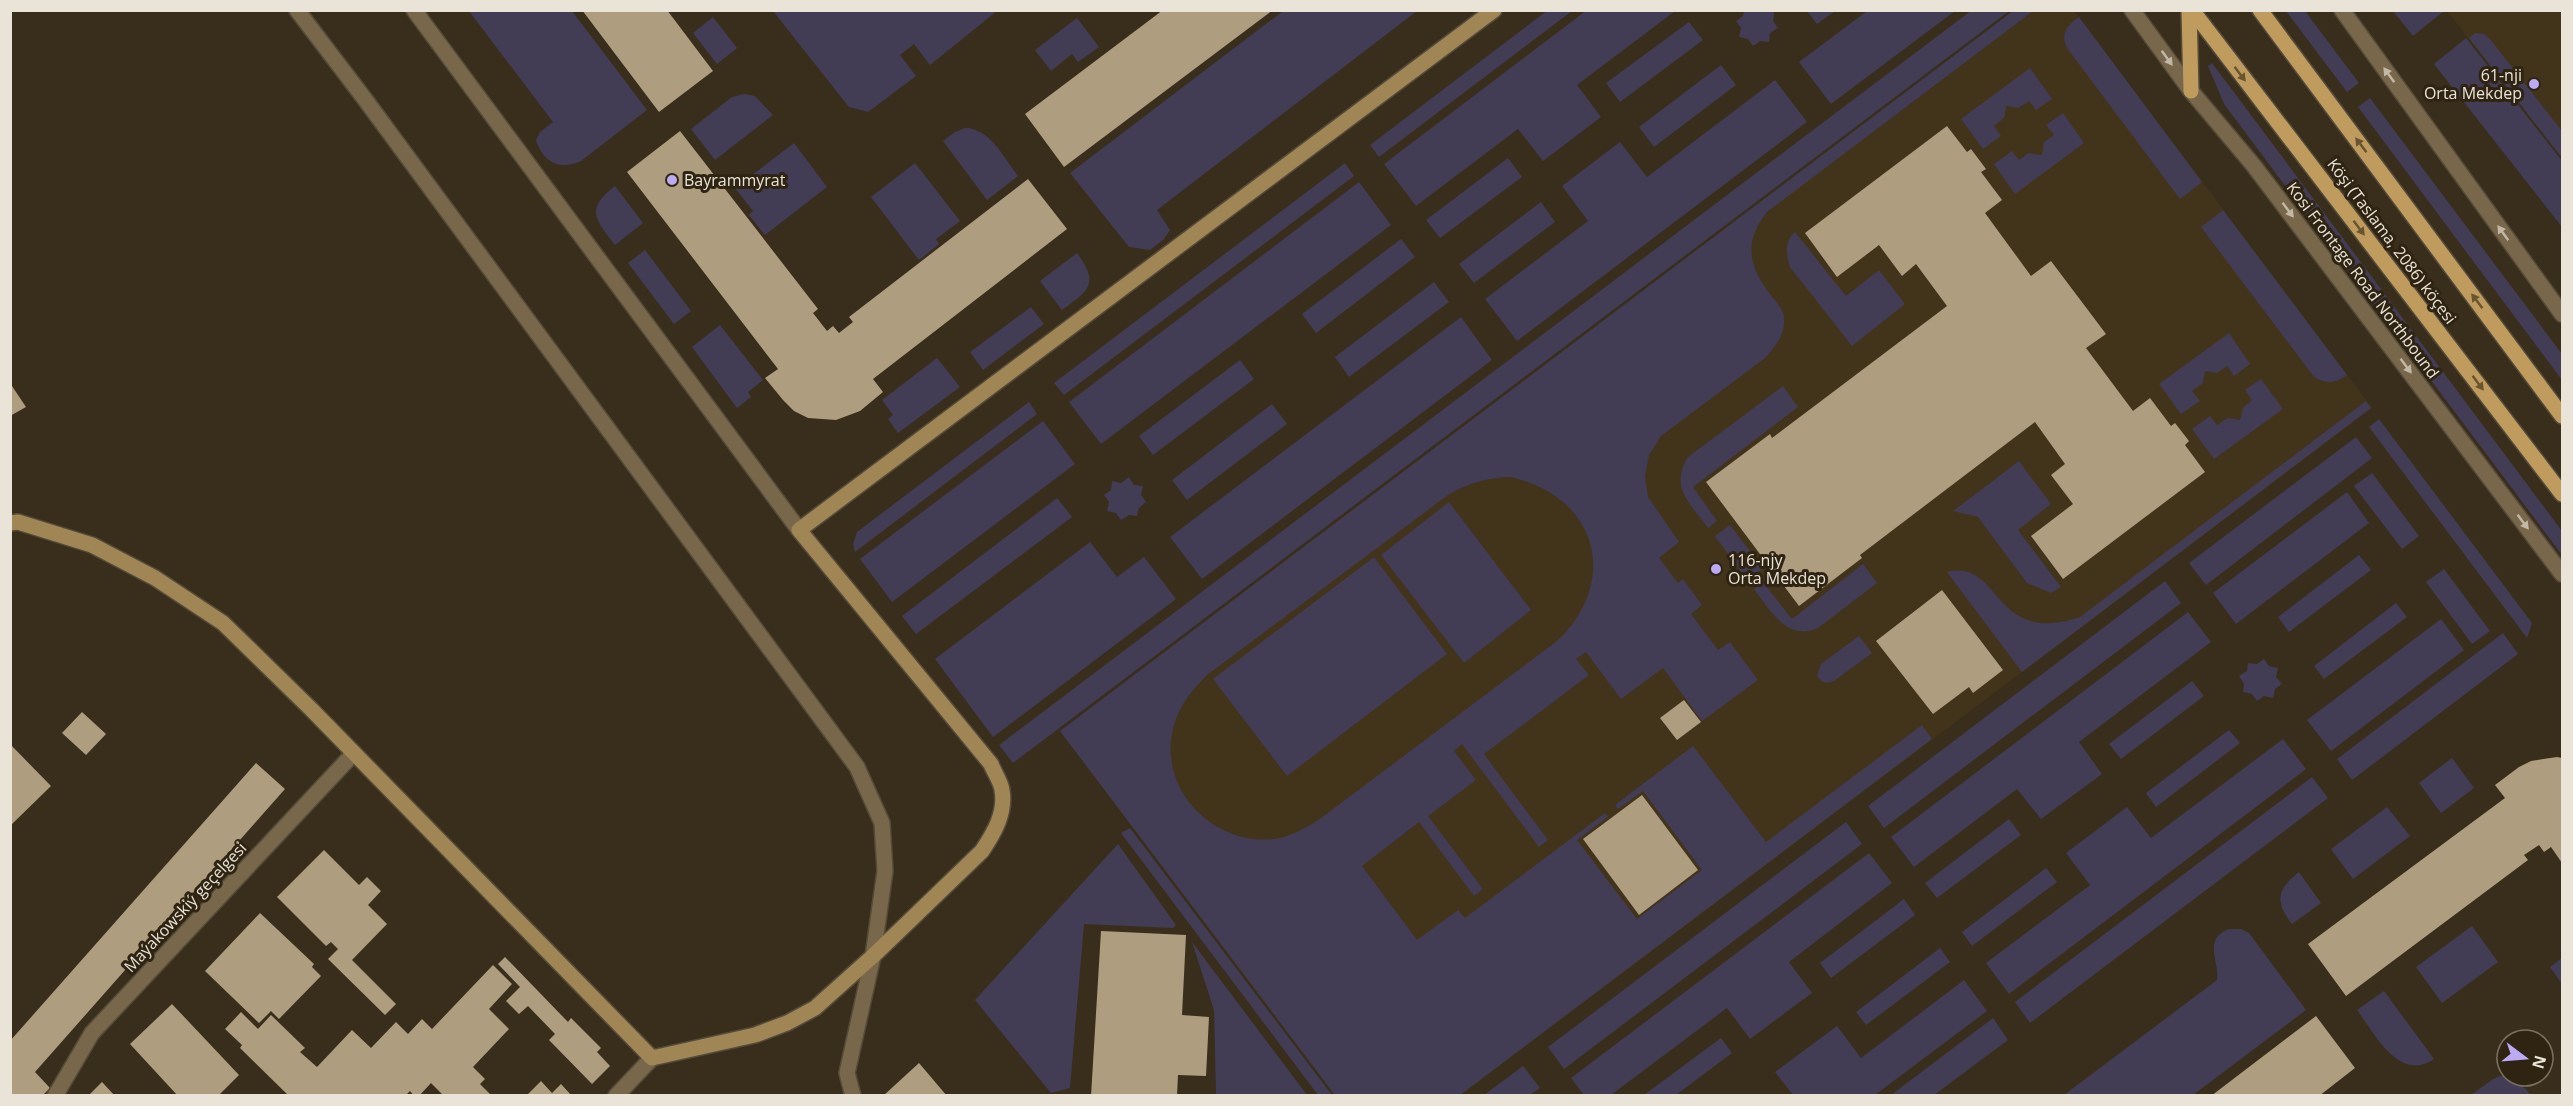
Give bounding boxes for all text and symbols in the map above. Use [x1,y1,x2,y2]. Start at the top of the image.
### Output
one-way arrow [2161,49,2173,65]
place label: 61-nji Orta Mekdep [2424,64,2522,104]
one-way arrow [2234,66,2246,81]
one-way arrow [2383,67,2395,83]
marker: 61-nji Orta Mekdep [2527,77,2541,91]
one-way arrow [2355,138,2367,153]
street label: Köşi (Taslama, 2086) köçesi [2322,154,2462,328]
place label: Bayrammyrat [684,169,786,191]
marker: Bayrammyrat [665,173,679,187]
street label: Kosi Frontage Road Northbound [2282,177,2444,383]
one-way arrow [2282,203,2294,218]
one-way arrow [2353,220,2365,236]
one-way arrow [2498,225,2510,240]
one-way arrow [2472,294,2484,309]
one-way arrow [2400,357,2412,373]
one-way arrow [2471,375,2484,391]
one-way arrow [2517,514,2529,529]
place label: 116-njy Orta Mekdep [1728,549,1826,589]
marker: 116-njy Orta Mekdep [1709,562,1723,576]
street label: Maýakowskiý geçelgesi [119,837,251,977]
north arrow [2495,1028,2555,1088]
text: N [2527,1053,2552,1071]

